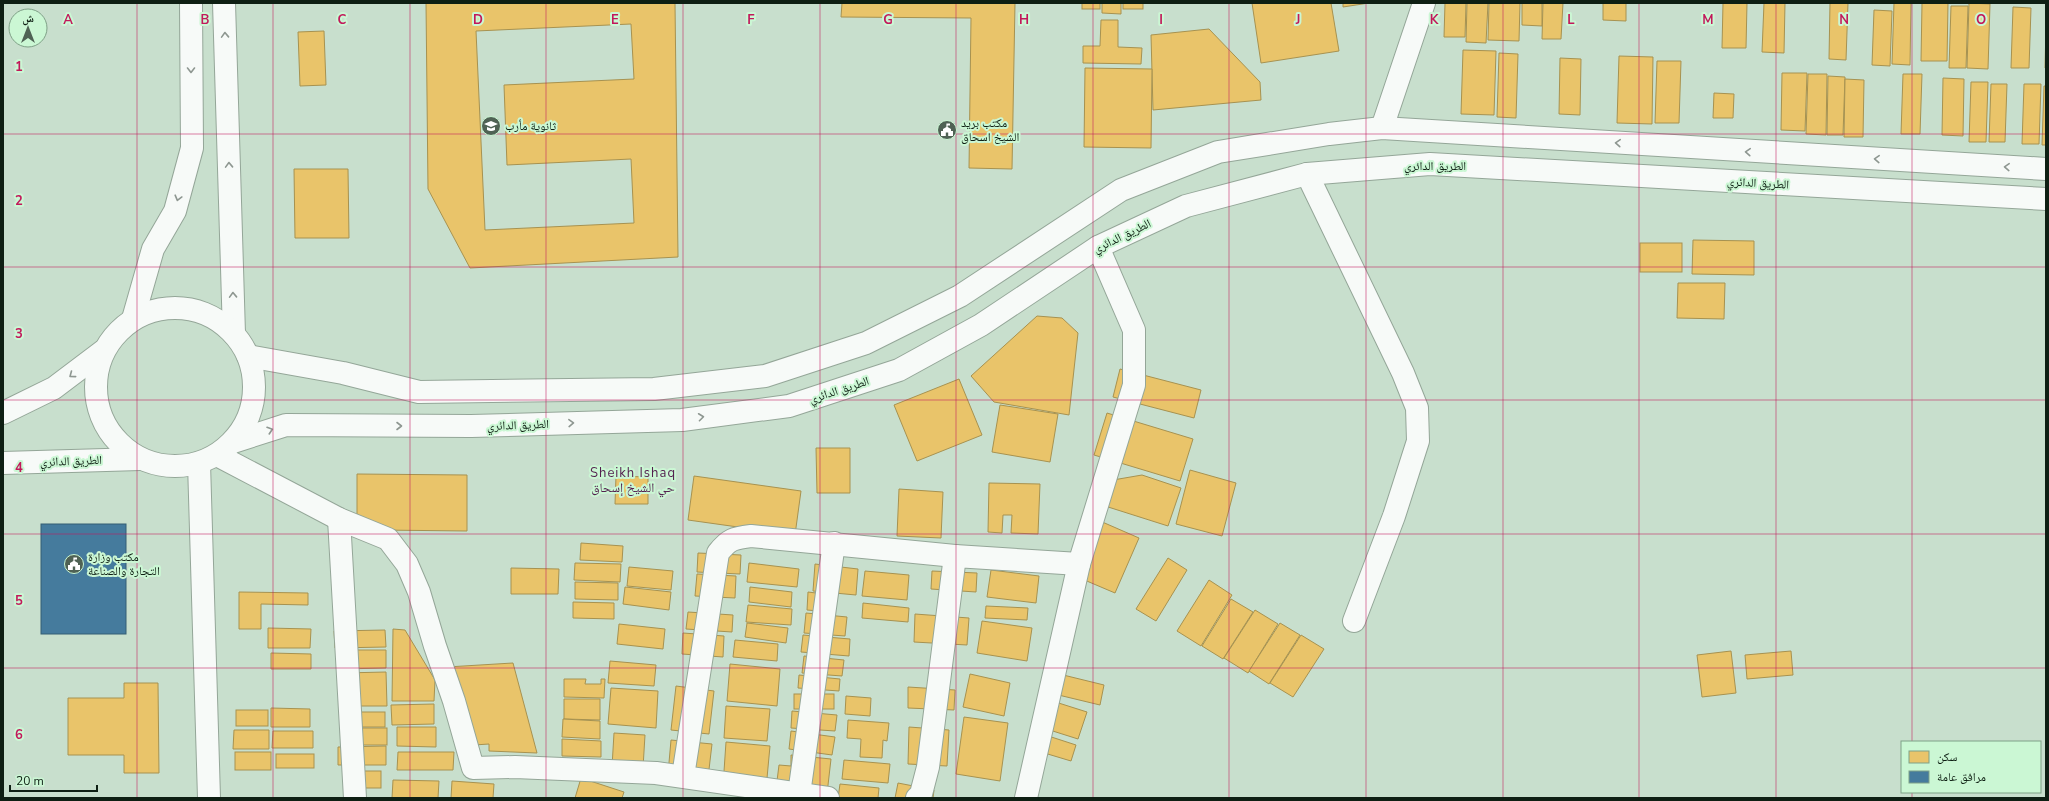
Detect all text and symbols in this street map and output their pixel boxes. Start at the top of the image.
north arrow [8,8,48,48]
text: ش [22,11,34,26]
text: A [63,11,73,29]
text: B [201,11,210,29]
text: C [338,11,347,29]
text: D [473,11,483,29]
text: E [611,11,619,29]
text: F [747,11,755,29]
text: G [883,11,893,29]
text: H [1019,11,1029,29]
text: I [1159,11,1163,29]
text: J [1295,11,1300,29]
text: K [1430,11,1439,29]
text: L [1567,11,1575,29]
text: M [1702,11,1714,29]
text: N [1839,11,1849,29]
text: O [1976,11,1986,29]
one-way arrow [221,32,230,38]
text: 1 [15,58,23,76]
one-way arrow [187,67,195,73]
school or university icon: ثانوية مأرب [480,115,502,137]
place label: مكتب بريد الشيخ اسحاق [961,115,1019,145]
place label: ثانوية مأرب [505,118,557,134]
public building icon: مكتب بريد الشيخ اسحاق [936,119,958,141]
one-way arrow [1615,139,1621,148]
one-way arrow [1744,147,1751,156]
one-way arrow [1874,155,1880,164]
street label: الطريق الدائري [1404,158,1466,176]
one-way arrow [225,162,233,168]
one-way arrow [2004,162,2010,171]
street label: الطريق الدائري [1726,173,1790,195]
text: 2 [15,192,23,210]
one-way arrow [174,194,183,201]
street label: الطريق الدائري [1091,215,1154,259]
one-way arrow [229,292,237,298]
text: 3 [15,325,23,343]
one-way arrow [70,370,77,377]
street label: الطريق الدائري [807,373,872,409]
one-way arrow [698,413,704,422]
street label: الطريق الدائري [487,416,550,436]
one-way arrow [568,419,574,427]
one-way arrow [396,422,402,430]
one-way arrow [266,426,273,435]
street label: الطريق الدائري [40,452,103,472]
text: 4 [15,459,23,477]
district label: Sheikh Ishaq حي الشيخ إسحاق [590,464,676,498]
place label: مكتب وزارة التجارة والصناعة [88,549,160,579]
public building icon: مكتب وزارة التجارة والصناعة [63,553,85,575]
text: 5 [15,592,23,610]
text: 6 [15,726,23,744]
legend [1901,741,2041,793]
text: سكن [1937,749,1958,765]
scale bar [10,767,97,793]
text: مرافق عامة [1937,769,1986,785]
text: 20 m [16,773,44,789]

